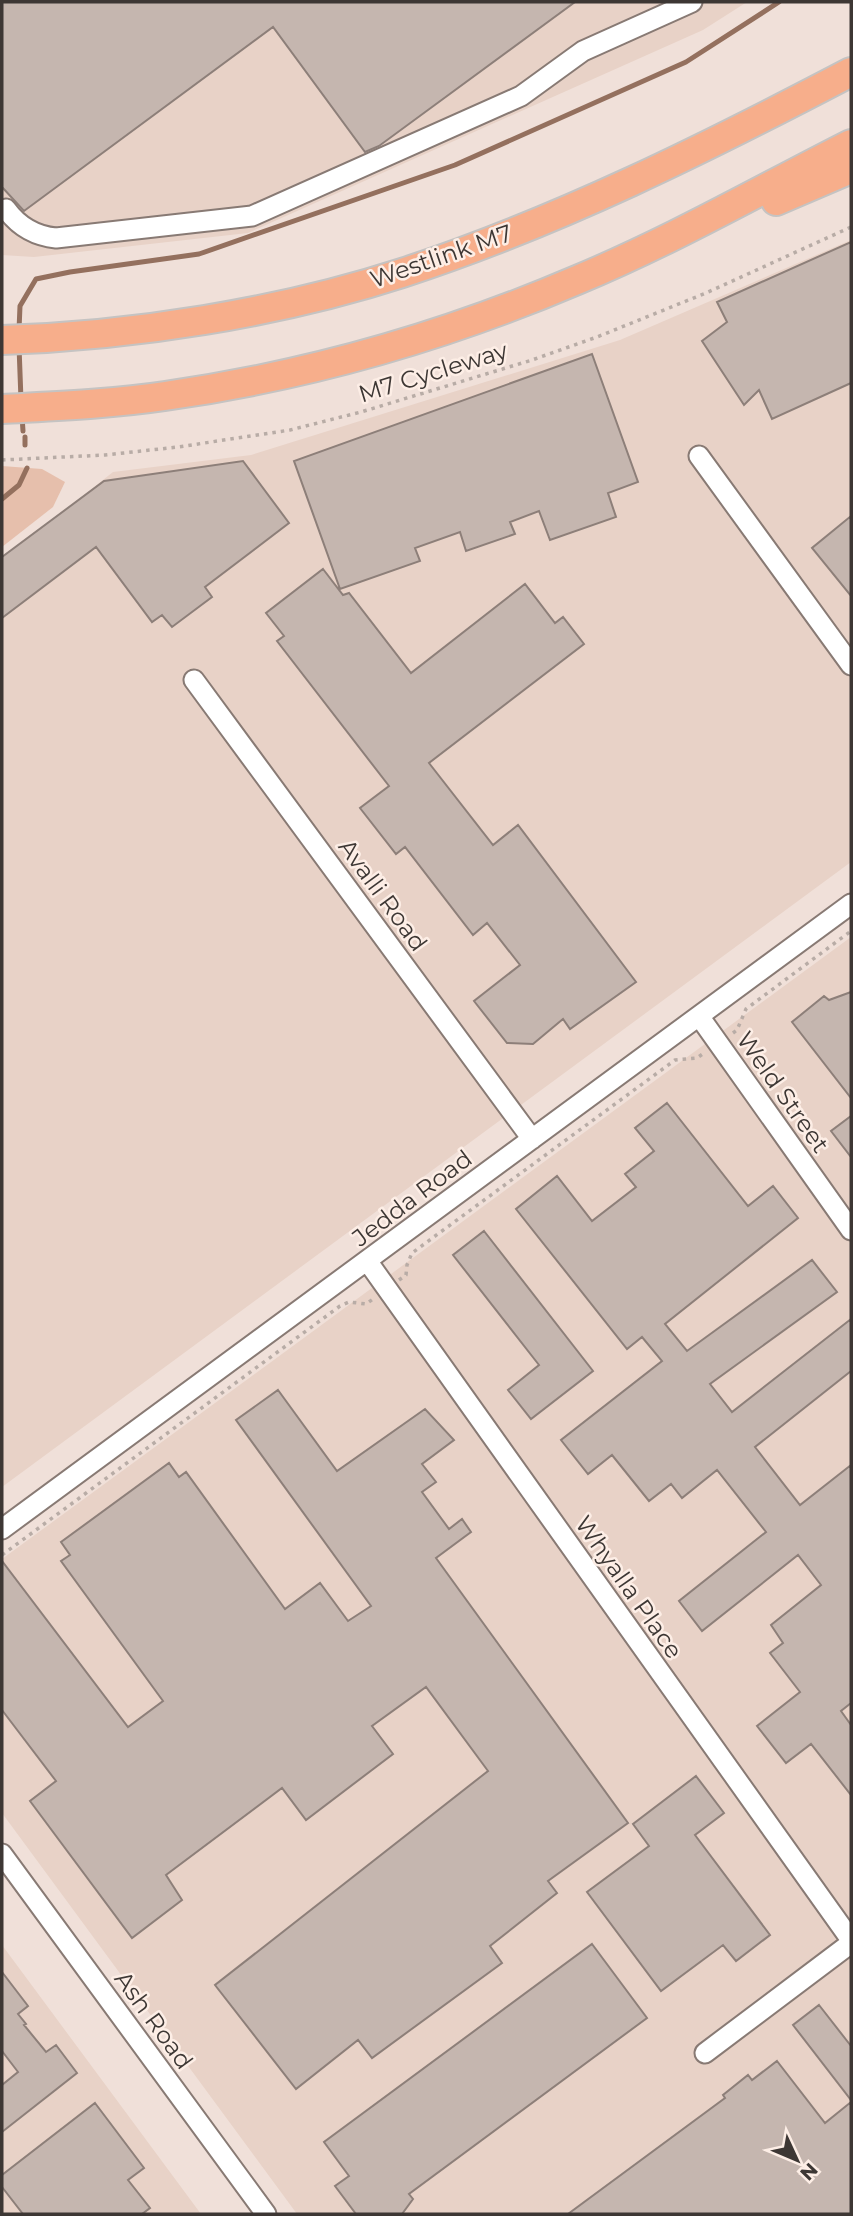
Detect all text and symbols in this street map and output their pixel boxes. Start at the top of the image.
street label: Westlink M7 [366,218,516,294]
street label: M7 Cycleway [355,336,511,408]
street label: Avalli Road [333,833,433,957]
street label: Weld Street [731,1026,836,1158]
street label: Jedda Road [346,1144,478,1253]
street label: Whyalla Place [569,1510,689,1664]
street label: Ash Road [109,1965,199,2075]
north arrow [762,2125,832,2195]
text: N [795,2158,822,2185]

